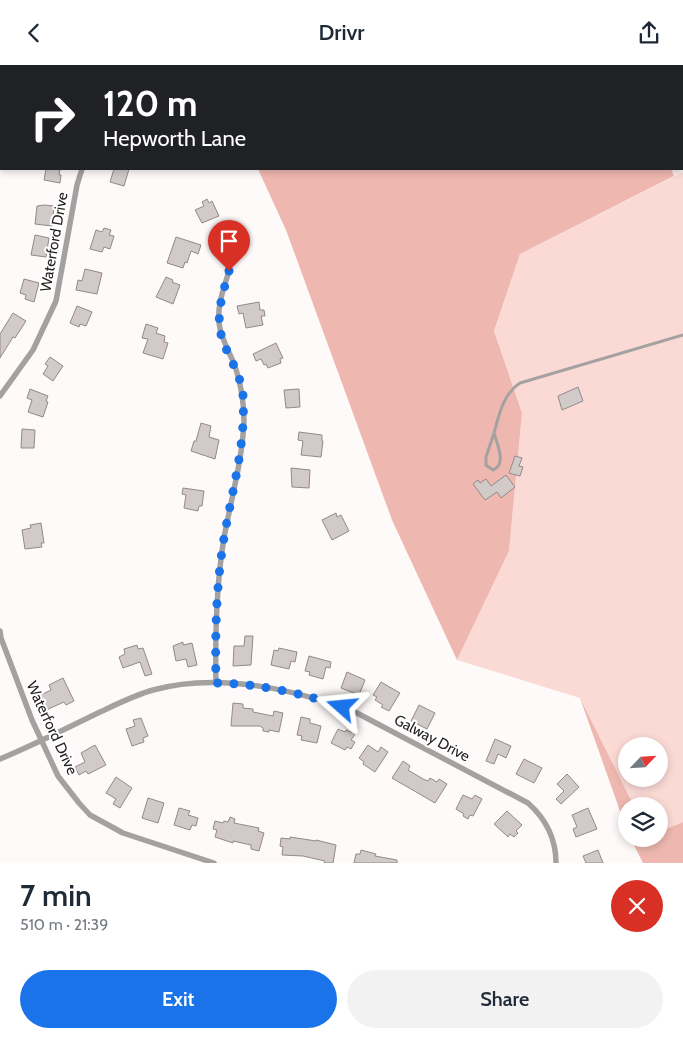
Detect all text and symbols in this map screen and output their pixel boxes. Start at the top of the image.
icon: back [20,19,48,47]
text: Drivr [319,19,364,46]
icon: share [635,19,663,47]
text: 120 m [103,82,197,125]
icon: right [20,85,85,150]
text: Hepworth Lane [103,125,246,152]
street label: Waterford Drive [36,190,72,293]
pin [208,220,250,271]
icon: arrive [215,227,243,255]
street label: Waterford Drive [22,678,82,778]
position arrow [315,680,367,732]
street label: Galway Drive [391,711,473,766]
north arrow [618,737,668,787]
map controls [618,737,668,847]
button: layers [618,797,668,847]
text: 7 min [20,877,92,914]
button: close [611,880,663,932]
text: 510 m · 21:39 [20,915,108,934]
button: Exit [20,970,337,1028]
button: Share [347,970,663,1028]

